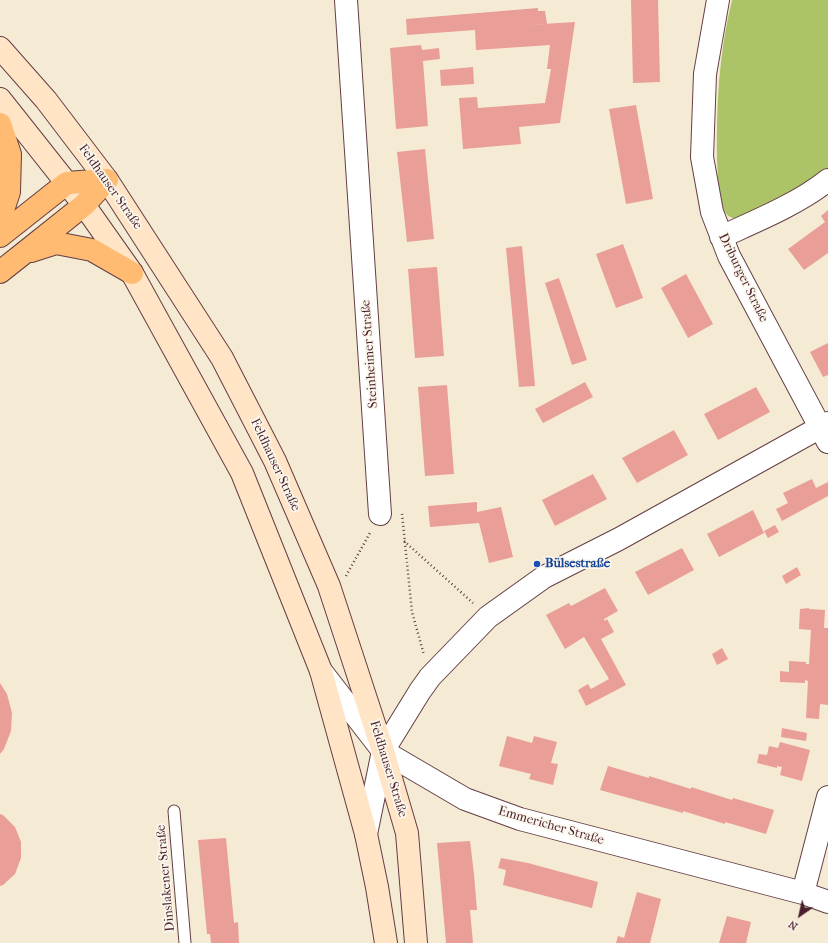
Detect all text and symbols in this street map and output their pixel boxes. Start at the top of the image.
street label: Feldhauser Straße [75,141,145,233]
street label: Driburger Straße [715,231,771,325]
street label: Steinheimer Straße [358,299,382,409]
street label: Feldhauser Straße [247,416,303,514]
place label: Bülsestraße [545,556,610,572]
marker: Bülsestraße [532,559,542,569]
street label: Feldhauser Straße [366,719,410,819]
street label: Emmericher Straße [496,803,606,849]
street label: Dinslakener Straße [154,824,178,932]
north arrow [780,895,820,935]
text: N [786,918,800,933]

